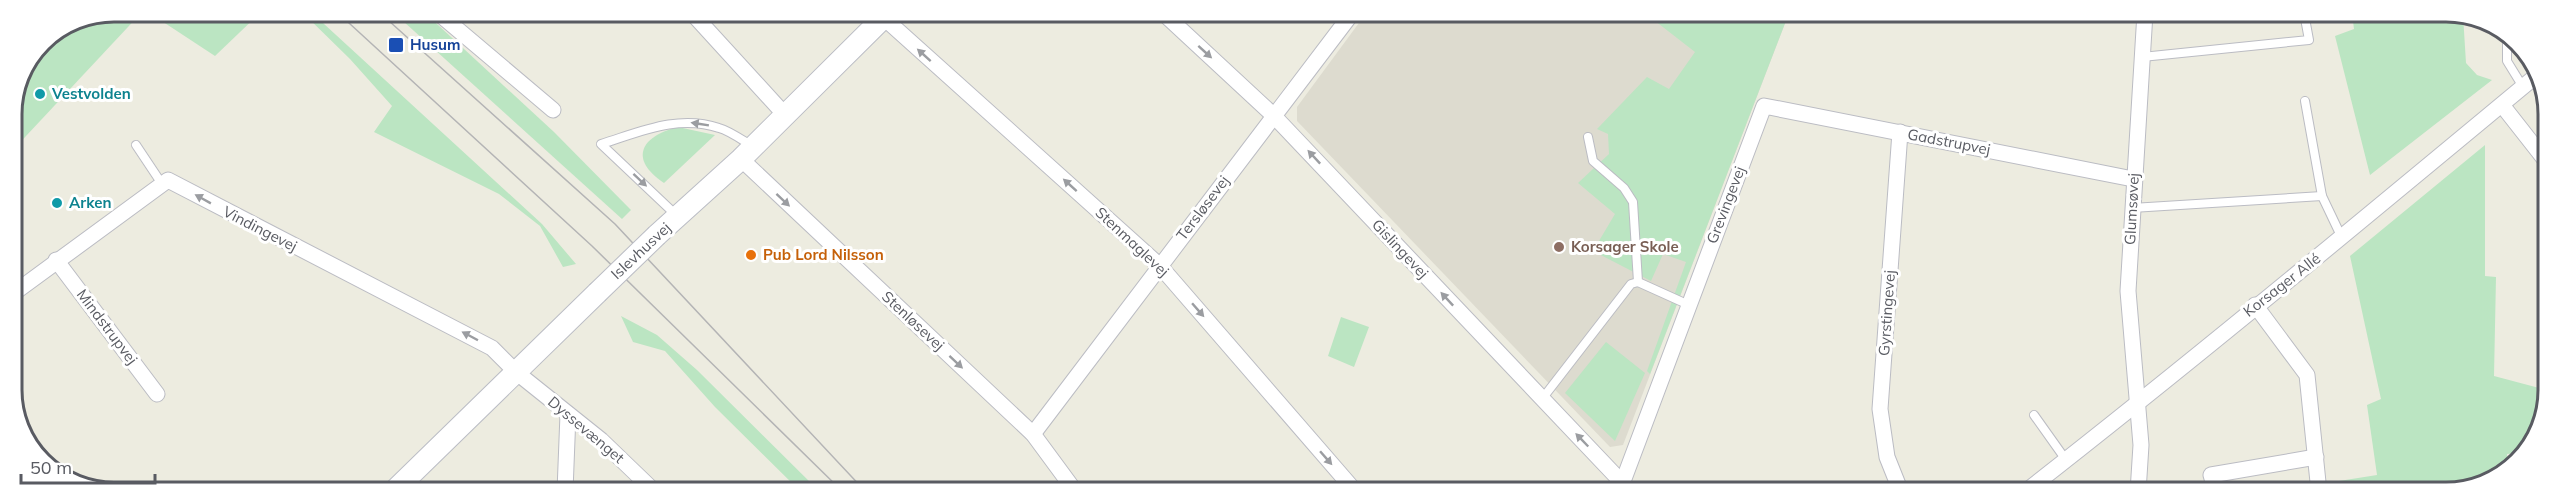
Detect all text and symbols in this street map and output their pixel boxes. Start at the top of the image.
place label: Husum [410,35,461,54]
marker: Husum [387,36,405,54]
one-way arrow [1197,45,1212,58]
one-way arrow [917,48,932,62]
place label: Vestvolden [51,84,131,103]
marker: Vestvolden [33,87,47,101]
one-way arrow [690,119,709,128]
street label: Gadstrupvej [1906,124,1992,159]
one-way arrow [1307,151,1321,165]
street label: Grevingevej [1702,163,1749,246]
street label: Tersløsevej [1172,172,1233,244]
one-way arrow [633,173,648,187]
street label: Glumsøvej [2120,173,2143,245]
one-way arrow [1062,178,1077,192]
place label: Arken [69,193,112,212]
one-way arrow [775,193,790,207]
one-way arrow [195,194,211,205]
marker: Arken [50,196,64,210]
street label: Vindingevej [220,202,301,255]
street label: Stenmaglevej [1092,203,1173,281]
street label: Gislingevej [1368,215,1433,282]
street label: Islevhusvej [607,218,675,283]
place label: Korsager Skole [1571,237,1679,256]
marker: Korsager Skole [1552,240,1566,254]
place label: Pub Lord Nilsson [763,245,884,264]
marker: Pub Lord Nilsson [744,248,758,262]
street label: Korsager Allé [2239,249,2324,321]
street label: Gyrstingevej [1874,269,1899,357]
street label: Mindstrupvej [73,285,142,368]
street label: Stenløsevej [878,287,949,354]
one-way arrow [1441,292,1455,306]
one-way arrow [1191,302,1204,317]
one-way arrow [461,331,478,341]
one-way arrow [949,354,963,368]
street label: Dyssevænget [544,392,629,467]
one-way arrow [1575,433,1589,448]
scale bar [21,447,154,485]
one-way arrow [1319,450,1332,465]
text: 50 m [30,456,72,479]

